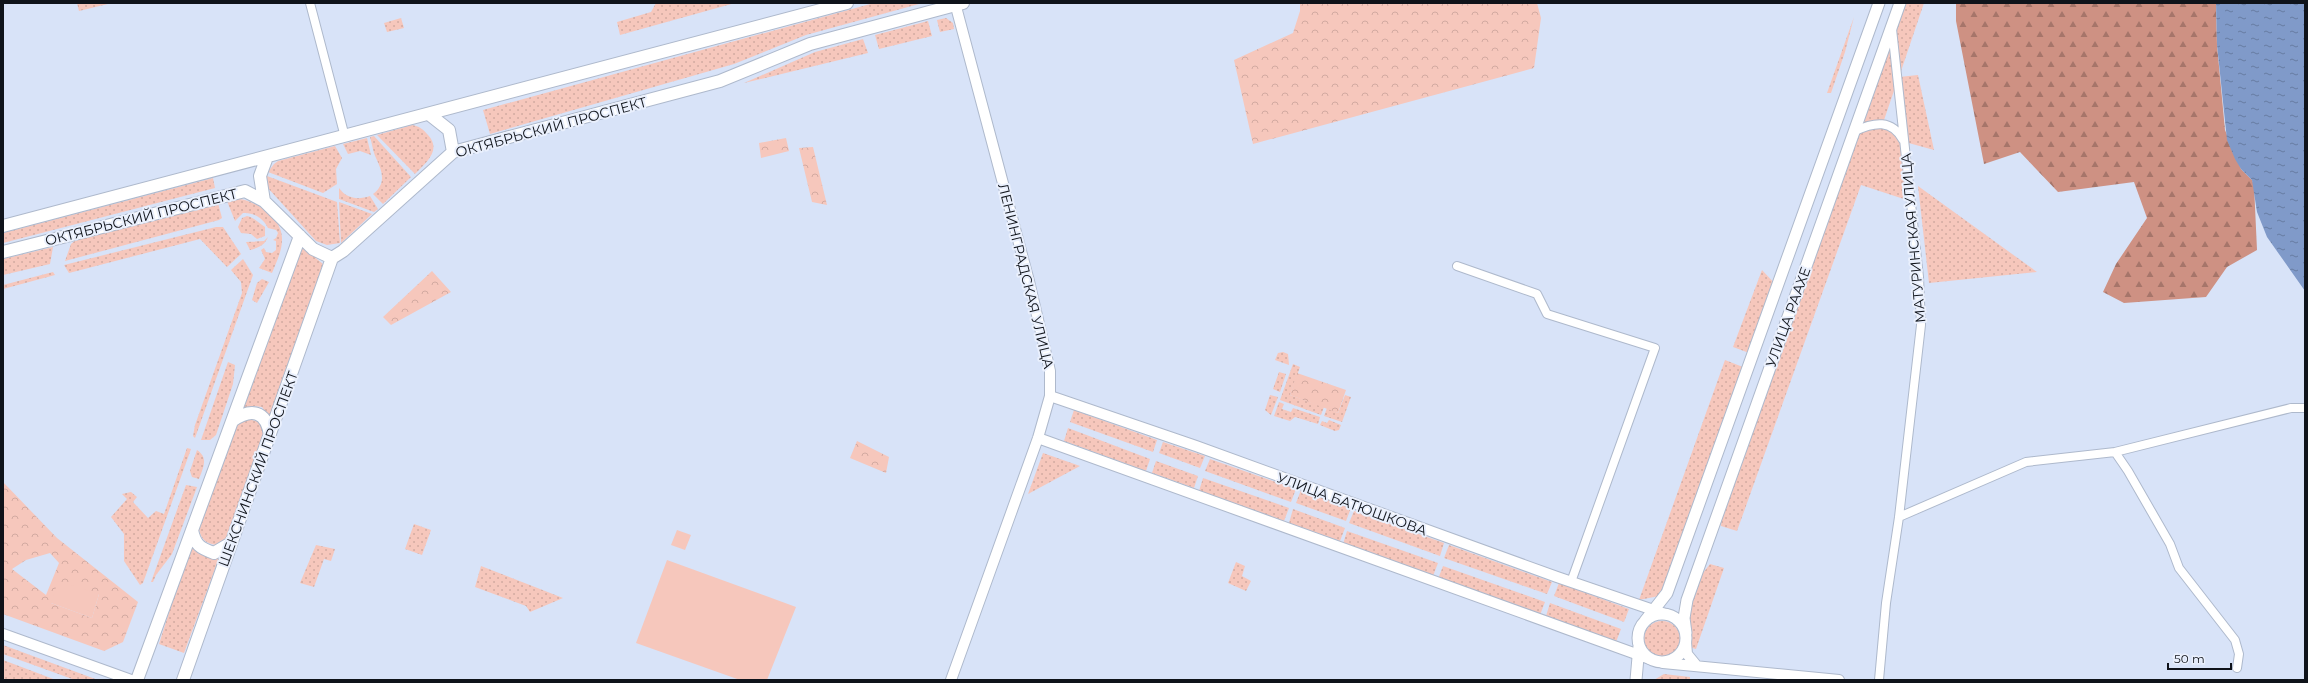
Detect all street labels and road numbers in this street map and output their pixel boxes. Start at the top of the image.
street label: ОКТЯБРЬСКИЙ ПРОСПЕКТ [453,93,649,161]
street label: МАТУРИНСКАЯ УЛИЦА [1897,152,1929,324]
street label: ЛЕНИНГРАДСКАЯ УЛИЦА [994,181,1058,371]
street label: ОКТЯБРЬСКИЙ ПРОСПЕКТ [43,184,240,250]
street label: УЛИЦА РААХЕ [1762,264,1814,370]
street label: ШЕКСНИНСКИЙ ПРОСПЕКТ [214,368,302,569]
street label: УЛИЦА БАТЮШКОВА [1274,468,1430,540]

